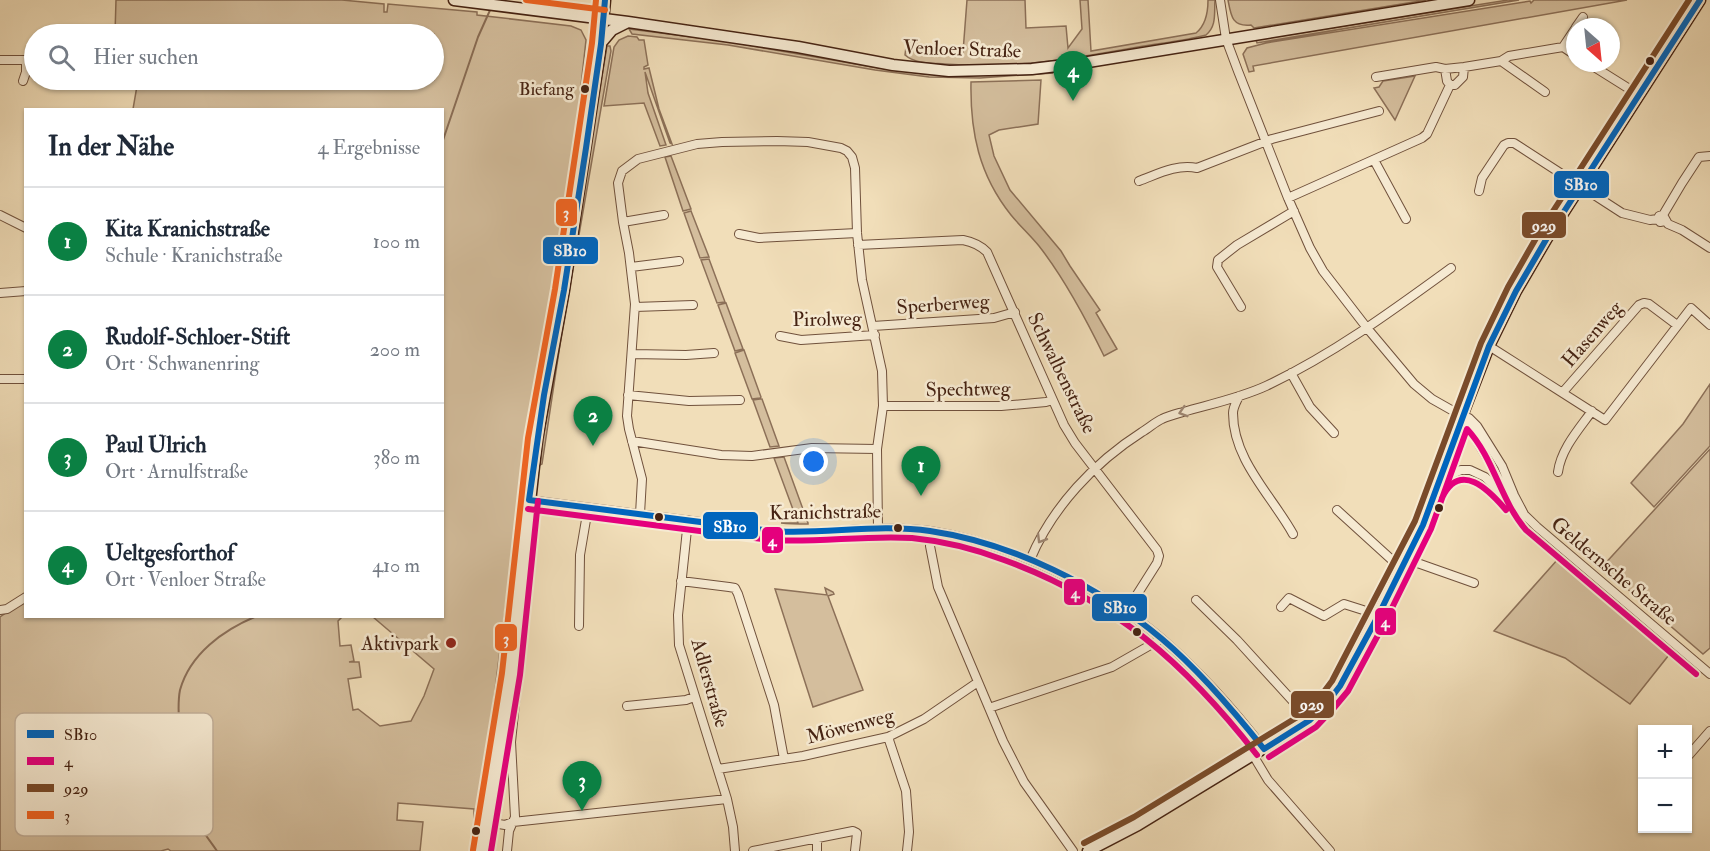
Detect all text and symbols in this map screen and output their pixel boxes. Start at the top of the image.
north arrow [1566,18,1620,72]
search box [24,24,444,90]
street label: Venloer Straße [902,34,1022,64]
icon: search [45,41,78,74]
text: Hier suchen [93,43,199,71]
pin: 4 [1054,51,1092,101]
unlabelled marker [1644,55,1656,67]
place label: Biefang [519,78,575,101]
marker: Biefang [579,83,591,95]
text: In der Nähe [48,131,174,163]
text: 4 Ergebnisse [318,135,420,160]
line badge: SB10 [1553,170,1610,199]
text: SB10 [1564,175,1598,195]
line badge: 3 [555,198,578,227]
text: 3 [563,203,569,223]
line badge: 929 [1521,211,1567,239]
text: Kita Kranichstraße [105,215,270,243]
text: 929 [1530,216,1556,236]
text: 1 [64,229,71,254]
text: 100 m [373,229,420,254]
line badge: SB10 [542,236,599,265]
text: SB10 [553,241,587,261]
text: Schule · Kranichstraße [105,243,283,268]
street label: Sperberweg [896,288,992,321]
street label: Hasenweg [1556,295,1629,373]
street label: Pirolweg [792,306,863,332]
street label: Schwalbenstraße [1022,308,1102,438]
text: Rudolf-Schloer-Stift [105,323,290,351]
text: 2 [62,337,73,362]
text: 200 m [370,337,420,362]
text: Ort · Schwanenring [105,351,259,376]
street label: Spechtweg [925,376,1012,403]
pin: 2 [574,396,612,446]
one-way arrow [1178,405,1189,417]
text: Paul Ulrich [105,431,206,459]
text: 3 [64,445,71,470]
text: 380 m [373,445,420,470]
pin: 1 [902,446,940,496]
your location [799,447,828,476]
text: Ort · Arnulfstraße [105,459,248,484]
street label: Kranichstraße [769,499,881,525]
unlabelled marker [1433,502,1445,514]
unlabelled marker [653,511,665,523]
line badge: SB10 [702,511,759,540]
street label: Geldernsche Straße [1546,511,1682,631]
text: SB10 [713,517,747,537]
unlabelled marker [892,522,904,534]
line badge: 4 [761,526,784,554]
text: 4 [767,531,778,551]
one-way arrow [1036,533,1048,543]
text: Ueltgesforthof [105,539,234,567]
text: 4 [62,553,73,578]
text: 410 m [372,553,420,578]
text: Ort · Venloer Straße [105,567,266,592]
line badge: 4 [1063,578,1086,606]
text: 4 [1070,583,1081,603]
line badge: SB10 [1091,593,1148,622]
text: SB10 [1103,598,1137,618]
line badge: 4 [1374,607,1397,636]
text: 4 [1380,612,1391,632]
line badge: 3 [494,623,518,652]
unlabelled marker [1131,626,1143,638]
text: 3 [503,629,509,649]
place label: Aktivpark [360,631,439,657]
street label: Adlerstraße [685,635,735,730]
marker: Aktivpark [444,636,458,650]
line badge: 929 [1290,690,1335,719]
text: 929 [1298,695,1324,715]
street label: Möwenweg [804,702,898,750]
legend [15,713,213,836]
text: SB10 [64,725,97,745]
map controls [1638,725,1692,833]
button: + [1638,725,1692,779]
text: 4 [64,752,74,772]
pin: 3 [562,762,602,811]
text: 929 [63,779,89,799]
button: − [1638,779,1692,833]
text: 3 [64,806,70,826]
unlabelled marker [470,825,482,837]

